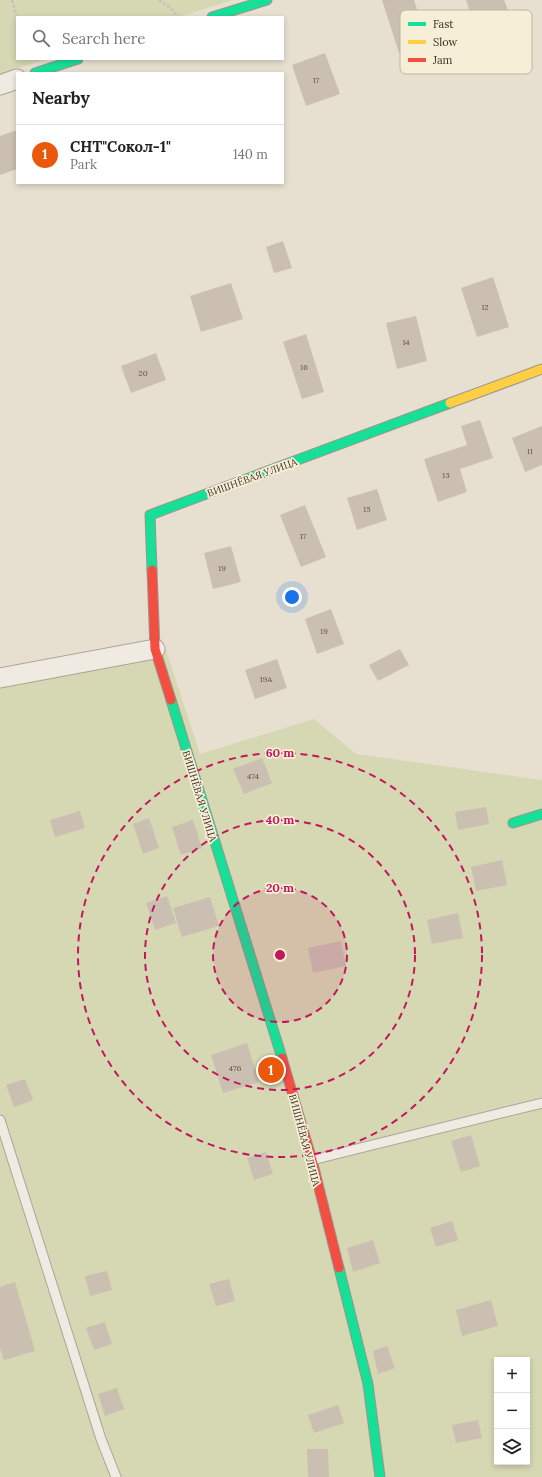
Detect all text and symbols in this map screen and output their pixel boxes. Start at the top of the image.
legend [400,10,532,74]
search box [16,16,284,60]
text: Fast [433,17,454,31]
icon: search [30,27,52,49]
text: Search here [62,29,145,48]
text: Slow [433,35,458,49]
text: Jam [432,53,453,67]
house number: 17 [313,75,320,85]
text: Nearby [32,87,90,109]
text: СНТ"Сокол-1" [70,137,171,156]
text: 1 [42,146,48,163]
text: 140 m [233,146,268,163]
text: Park [70,156,97,173]
house number: 12 [481,302,489,312]
house number: 14 [402,337,410,347]
house number: 16 [300,362,308,372]
house number: 20 [138,368,148,378]
house number: 11 [527,446,533,456]
street label: ВИШНЁВАЯ УЛИЦА [205,455,300,500]
house number: 13 [442,470,450,480]
house number: 15 [363,504,371,514]
house number: 17 [300,531,307,541]
house number: 19 [218,563,226,573]
your location [282,587,302,607]
house number: 19 [320,626,328,636]
house number: 19А [260,674,273,684]
text: 60 m [266,745,294,760]
street label: ВИШНЁВАЯ УЛИЦА [179,749,220,844]
house number: 474 [247,771,260,781]
text: 40 m [266,812,294,827]
text: 20 m [266,880,294,895]
centre of rings [273,948,287,962]
pin: 1 [258,1055,284,1085]
house number: 476 [229,1063,242,1073]
street label: ВИШНЁВАЯ УЛИЦА [286,1093,323,1188]
map controls [494,1357,530,1465]
button: + [494,1357,530,1393]
button: − [494,1393,530,1429]
button: layers [494,1429,530,1465]

